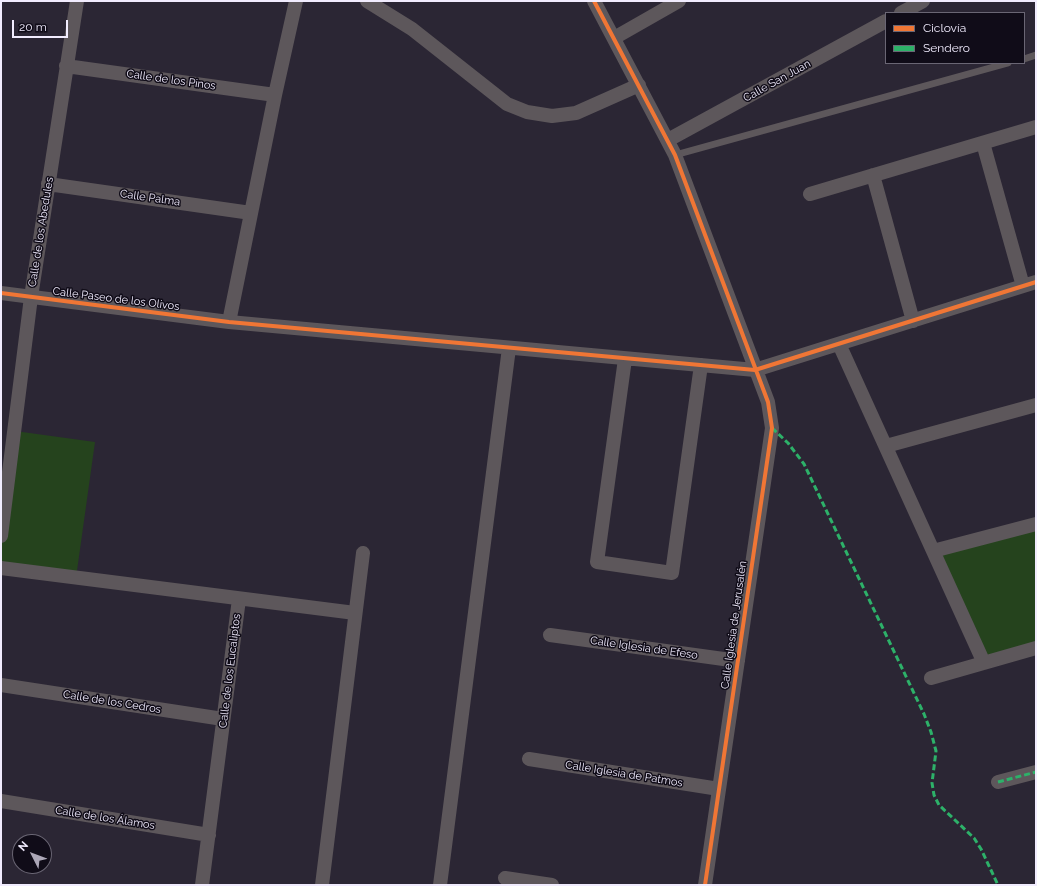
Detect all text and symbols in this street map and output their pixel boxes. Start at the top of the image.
scale bar [14,12,70,38]
legend [885,12,1025,64]
text: 20 m [19,20,47,34]
text: Ciclovía [923,21,966,35]
text: Sendero [923,41,970,55]
street label: Calle San Juan [741,57,813,105]
street label: Calle de los Pinos [125,67,217,93]
street label: Calle de los Abedules [26,176,56,288]
street label: Calle Palma [119,187,181,209]
street label: Calle Paseo de los Olivos [52,285,180,313]
street label: Calle Iglesia de Jerusalén [718,560,750,690]
street label: Calle de los Eucaliptos [216,613,244,729]
street label: Calle Iglesia de Efeso [589,634,699,662]
street label: Calle de los Cedros [62,688,162,716]
street label: Calle Iglesia de Patmos [564,758,684,790]
street label: Calle de los Álamos [54,804,156,832]
north arrow [12,834,52,874]
text: N [16,839,31,854]

